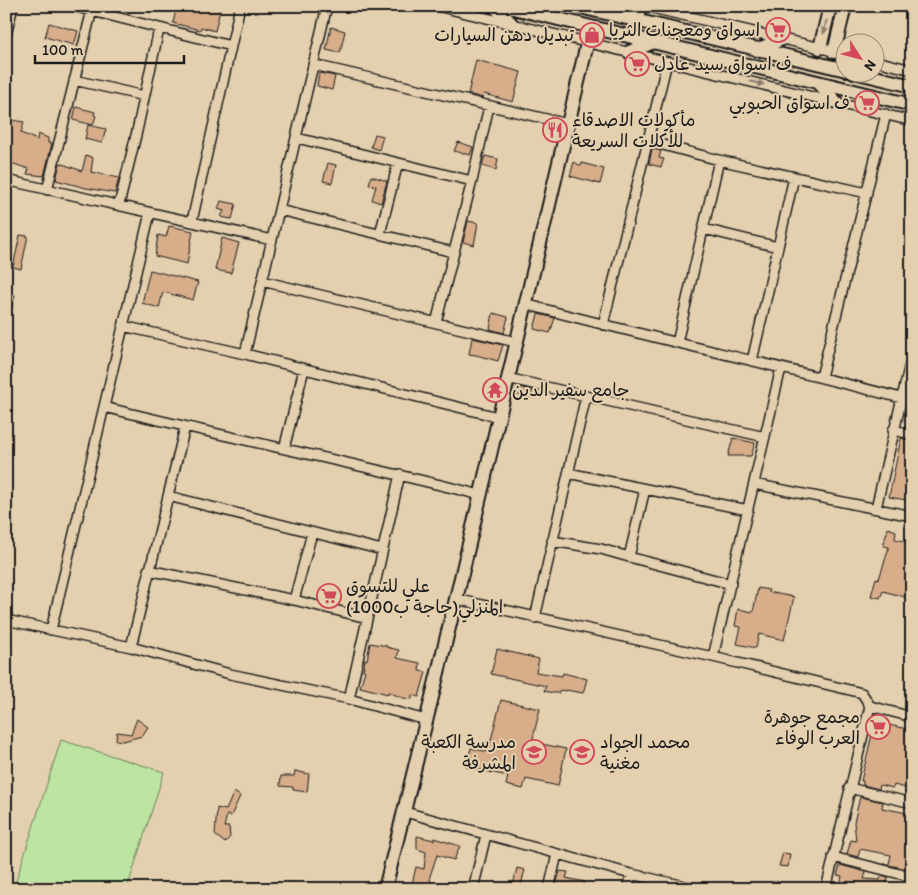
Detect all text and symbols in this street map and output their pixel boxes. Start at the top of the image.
supermarket icon: اسواق ومعجنات الثريا [765,17,791,43]
place label: اسواق ومعجنات الثريا [609,19,760,41]
one-way arrow [821,20,829,35]
shop icon: تبديل دهن السيارات [579,22,605,48]
place label: تبديل دهن السيارات [434,24,575,46]
scale bar [35,32,184,64]
north arrow [836,32,886,82]
text: 100 m [42,41,84,59]
supermarket icon: ف اسواق سيد عادل [624,51,650,77]
place label: ف اسواق سيد عادل [654,53,792,75]
text: N [860,57,880,74]
one-way arrow [749,79,764,87]
supermarket icon: ف اسواق الحبوبي [854,90,880,116]
place label: ف اسواق الحبوبي [729,92,850,119]
place label: مأكولات الاصدقاء للأكلات السريعة [572,109,696,152]
restaurant icon: مأكولات الاصدقاء للأكلات السريعة [542,117,568,143]
temple icon: جامع سفير الدين [482,377,508,403]
place label: جامع سفير الدين [512,379,630,403]
place label: علي للتسوق المنزلي(حاجة ب1000) [346,575,503,623]
supermarket icon: علي للتسوق المنزلي(حاجة ب1000) [316,583,342,609]
place label: مجمع جوهرة العرب الوفاء [764,706,860,750]
supermarket icon: مجمع جوهرة العرب الوفاء [865,714,891,740]
place label: مدرسة الكعبة المشرفة [421,731,516,774]
place label: محمد الجواد مغنية [600,731,690,774]
school or university icon: مدرسة الكعبة المشرفة [521,739,547,765]
school or university icon: محمد الجواد مغنية [569,739,595,765]

